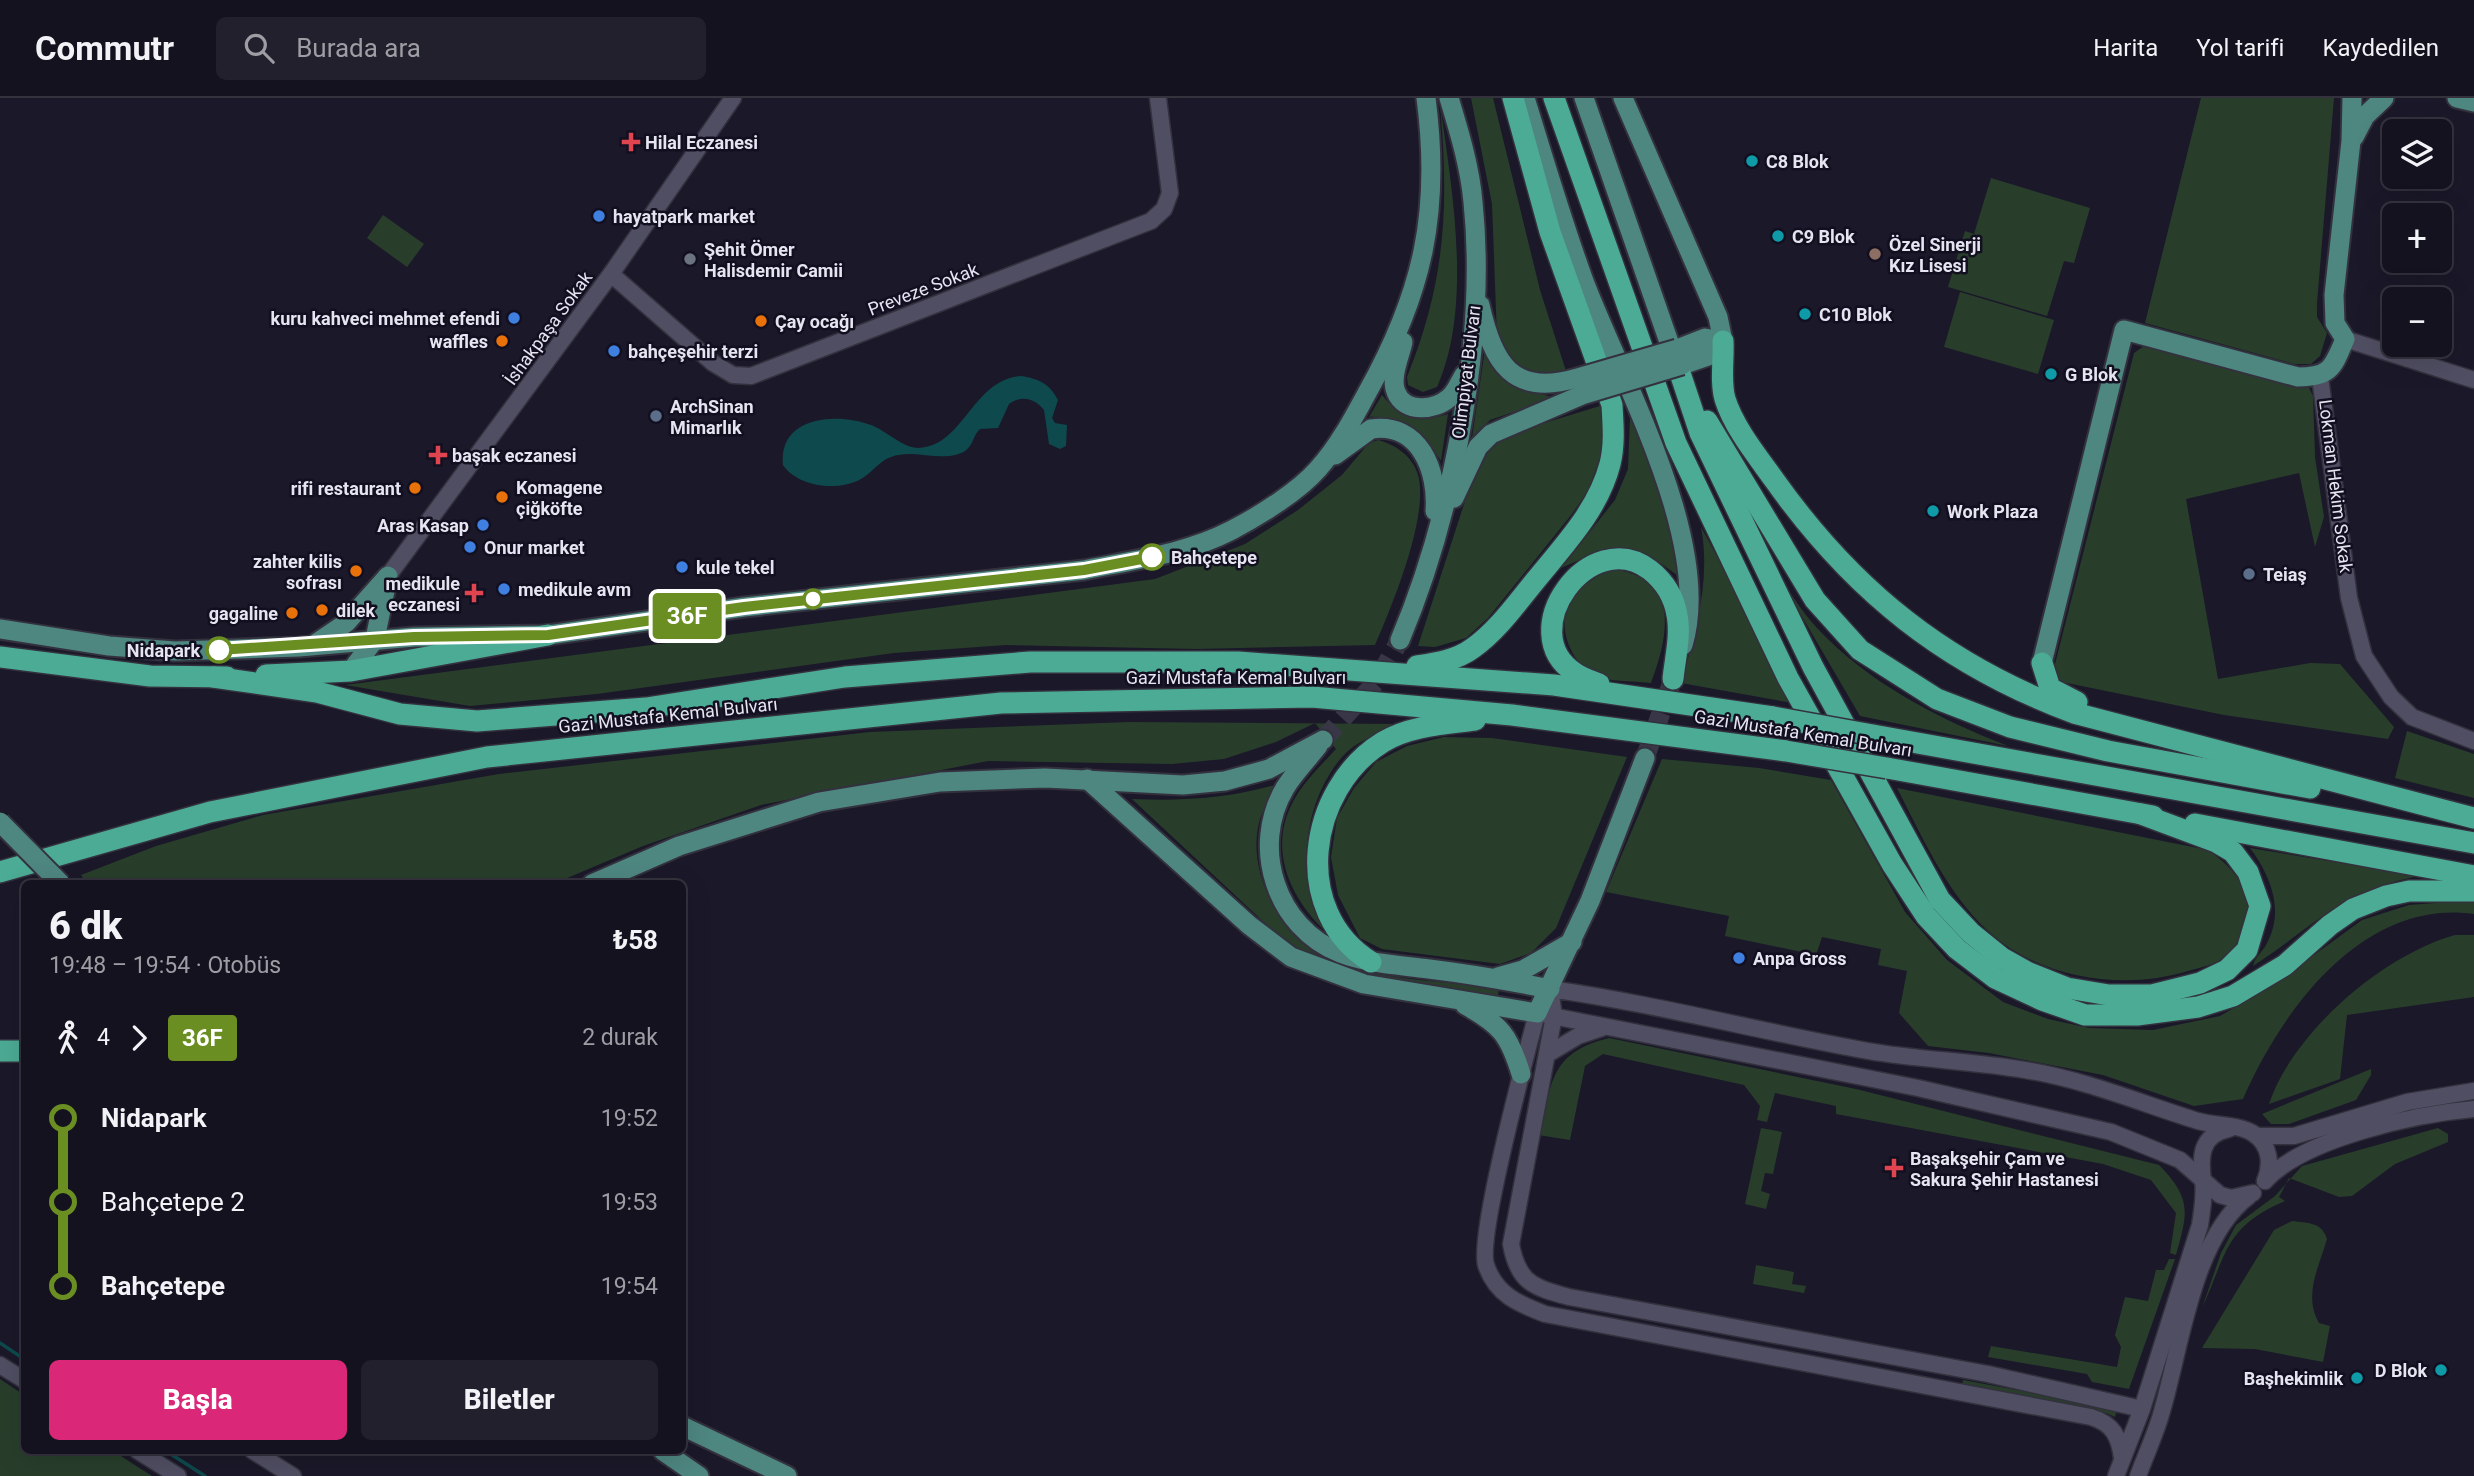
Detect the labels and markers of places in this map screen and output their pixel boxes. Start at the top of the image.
place label: Hilal Eczanesi [645,132,758,153]
marker: Hilal Eczanesi [623,134,639,150]
place label: C8 Blok [1766,151,1829,172]
marker: C8 Blok [1744,153,1760,169]
place label: hayatpark market [613,206,755,227]
marker: hayatpark market [591,208,607,224]
place label: C9 Blok [1792,226,1855,247]
marker: C9 Blok [1770,228,1786,244]
place label: Özel Sinerji Kız Lisesi [1889,234,1981,276]
place label: Şehit Ömer Halisdemir Camii [704,239,843,281]
marker: Özel Sinerji Kız Lisesi [1867,246,1883,262]
marker: Şehit Ömer Halisdemir Camii [682,251,698,267]
place label: C10 Blok [1819,304,1892,325]
marker: C10 Blok [1797,306,1813,322]
place label: kuru kahveci mehmet efendi [271,308,500,329]
marker: kuru kahveci mehmet efendi [506,310,522,326]
place label: Çay ocağı [775,311,854,332]
marker: Çay ocağı [753,313,769,329]
place label: waffles [429,331,488,352]
marker: waffles [494,333,510,349]
place label: bahçeşehir terzi [628,341,758,362]
marker: bahçeşehir terzi [606,343,622,359]
place label: G Blok [2065,364,2118,385]
marker: G Blok [2043,366,2059,382]
place label: ArchSinan Mimarlık [670,396,754,438]
marker: ArchSinan Mimarlık [648,408,664,424]
place label: başak eczanesi [452,445,576,466]
marker: başak eczanesi [430,447,446,463]
place label: Komagene çiğköfte [516,477,603,519]
place label: rifi restaurant [291,478,401,499]
marker: rifi restaurant [407,480,423,496]
marker: Komagene çiğköfte [494,489,510,505]
place label: Work Plaza [1947,501,2038,522]
marker: Work Plaza [1925,503,1941,519]
place label: Aras Kasap [377,515,469,536]
marker: Aras Kasap [475,517,491,533]
place label: Onur market [484,537,585,558]
marker: Onur market [462,539,478,555]
marker: Bahçetepe [1139,544,1165,570]
place label: Bahçetepe [1171,547,1257,568]
place label: zahter kilis sofrası [253,551,342,593]
place label: kule tekel [696,557,774,578]
marker: kule tekel [674,559,690,575]
marker: zahter kilis sofrası [348,563,364,579]
place label: Teiaş [2263,564,2307,585]
marker: Teiaş [2241,566,2257,582]
place label: medikule eczanesi [386,573,460,615]
place label: medikule avm [518,579,631,600]
marker: medikule avm [496,581,512,597]
marker: medikule eczanesi [466,585,482,601]
unlabelled marker [803,589,823,609]
place label: dilek [336,600,375,621]
marker: dilek [314,602,330,618]
place label: gagaline [209,603,278,624]
marker: gagaline [284,605,300,621]
marker: Nidapark [206,637,232,663]
place label: Nidapark [127,640,200,661]
place label: Anpa Gross [1753,948,1846,969]
marker: Anpa Gross [1731,950,1747,966]
place label: Başakşehir Çam ve Sakura Şehir Hastanesi [1910,1148,2099,1190]
marker: Başakşehir Çam ve Sakura Şehir Hastanesi [1884,1158,1904,1178]
place label: D Blok [2375,1360,2427,1381]
marker: D Blok [2433,1362,2449,1378]
place label: Başhekimlik [2244,1368,2343,1389]
marker: Başhekimlik [2349,1370,2365,1386]

